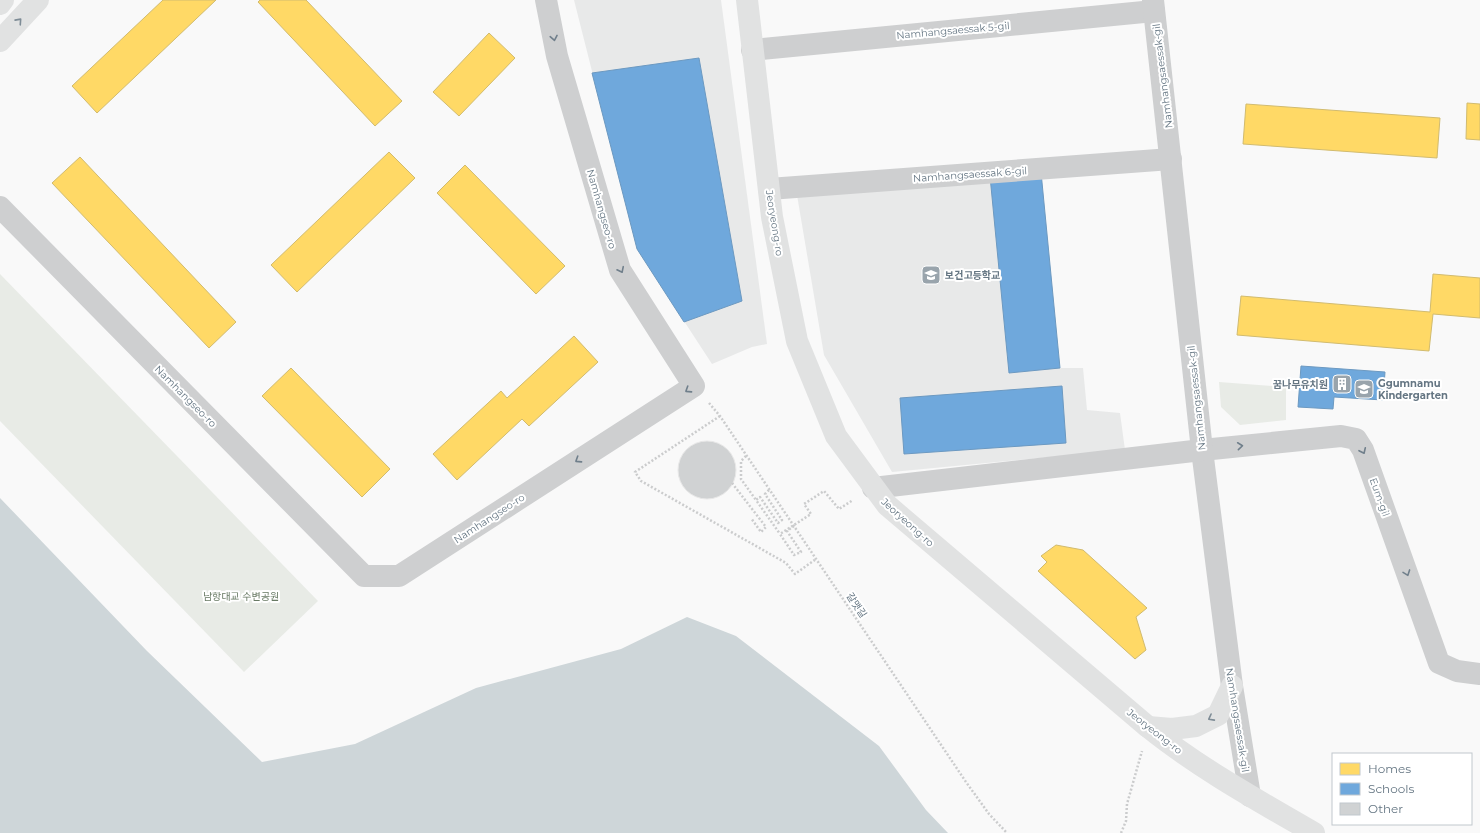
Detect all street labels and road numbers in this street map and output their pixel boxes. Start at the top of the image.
street label: Namhangsaessak 5-gil [896,19,1010,42]
street label: Namhangsaessak-gil [1150,23,1175,129]
street label: Namhangsaessak 6-gil [913,164,1027,185]
street label: Namhangseo-ro [584,168,619,250]
street label: Jeoryeong-ro [763,188,786,257]
street label: Namhangsaessak-gil [1185,345,1208,451]
street label: Namhangseo-ro [152,363,219,430]
street label: Eum-gil [1367,476,1392,518]
street label: Namhangseo-ro [451,491,527,546]
street label: Jeoryeong-ro [878,495,937,549]
street label: 갈맷길 [843,590,870,620]
street label: Namhangsaessak-gil [1223,667,1252,773]
street label: Jeoryeong-ro [1124,705,1185,757]

